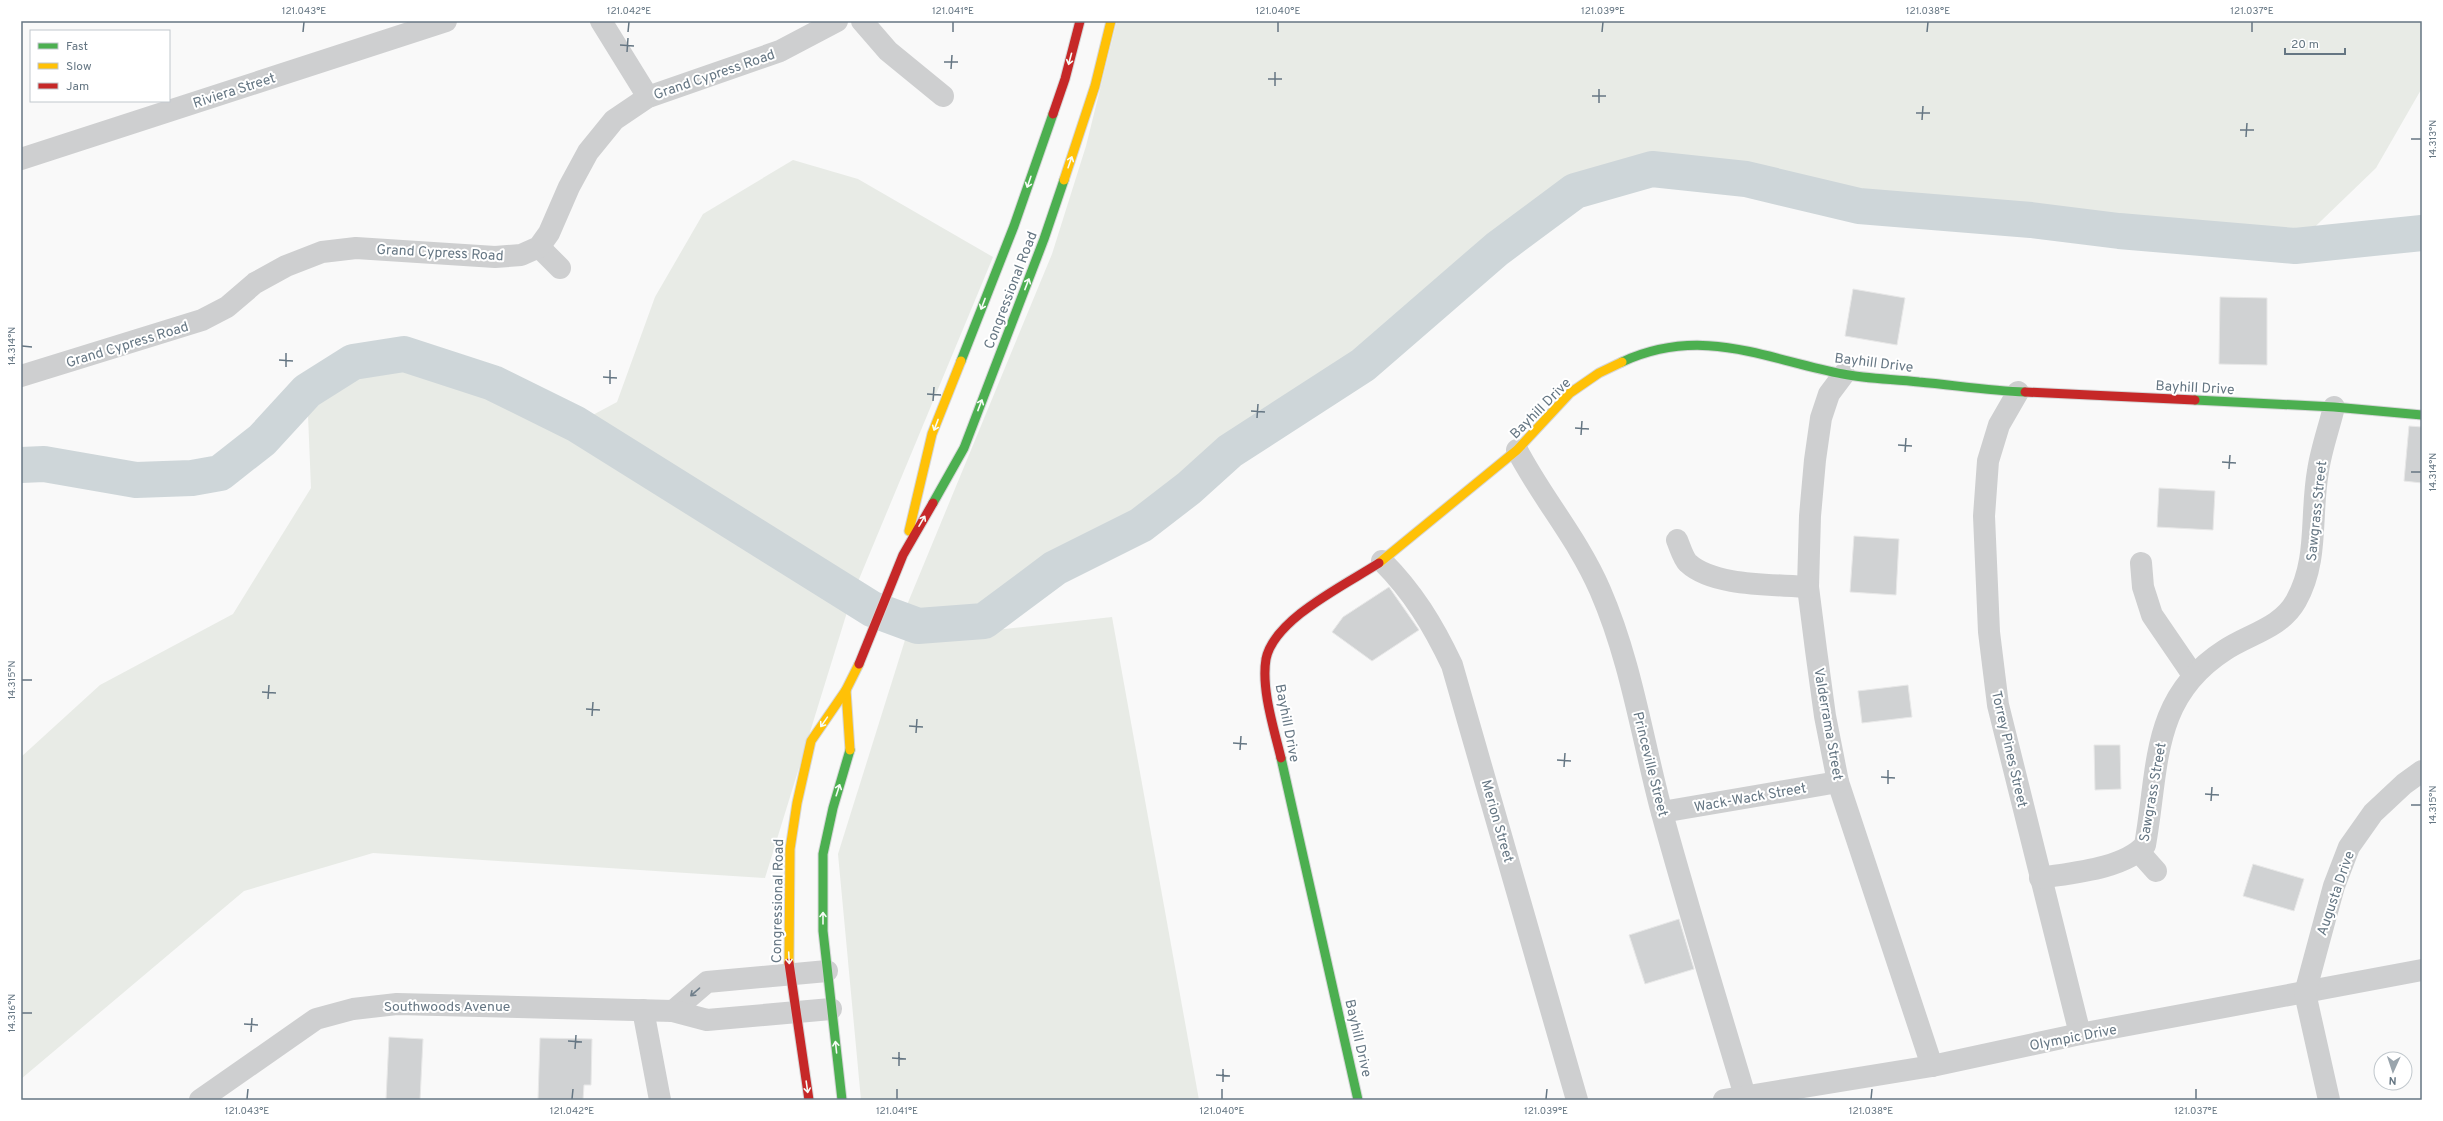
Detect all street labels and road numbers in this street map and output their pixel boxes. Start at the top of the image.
street label: Grand Cypress Road [652,47,777,104]
street label: Riviera Street [191,70,278,113]
street label: Congressional Road [981,229,1042,352]
street label: Grand Cypress Road [376,242,504,265]
street label: Grand Cypress Road [64,319,191,372]
street label: Bayhill Drive [1833,350,1914,377]
street label: Bayhill Drive [1507,375,1575,443]
street label: Bayhill Drive [2155,378,2235,399]
street label: Sawgrass Street [2304,460,2331,562]
street label: Valderrama Street [1809,667,1846,782]
street label: Bayhill Drive [1271,683,1302,764]
street label: Torrey Pines Street [1987,689,2030,809]
street label: Princeville Street [1628,710,1671,819]
street label: Sawgrass Street [2136,741,2171,843]
street label: Merion Street [1477,778,1516,865]
street label: Wack-Wack Street [1693,780,1808,817]
street label: Congressional Road [769,839,788,963]
street label: Augusta Drive [2314,849,2359,938]
street label: Bayhill Drive [1340,998,1375,1079]
street label: Southwoods Avenue [384,999,510,1016]
street label: Olympic Drive [2028,1022,2118,1055]

